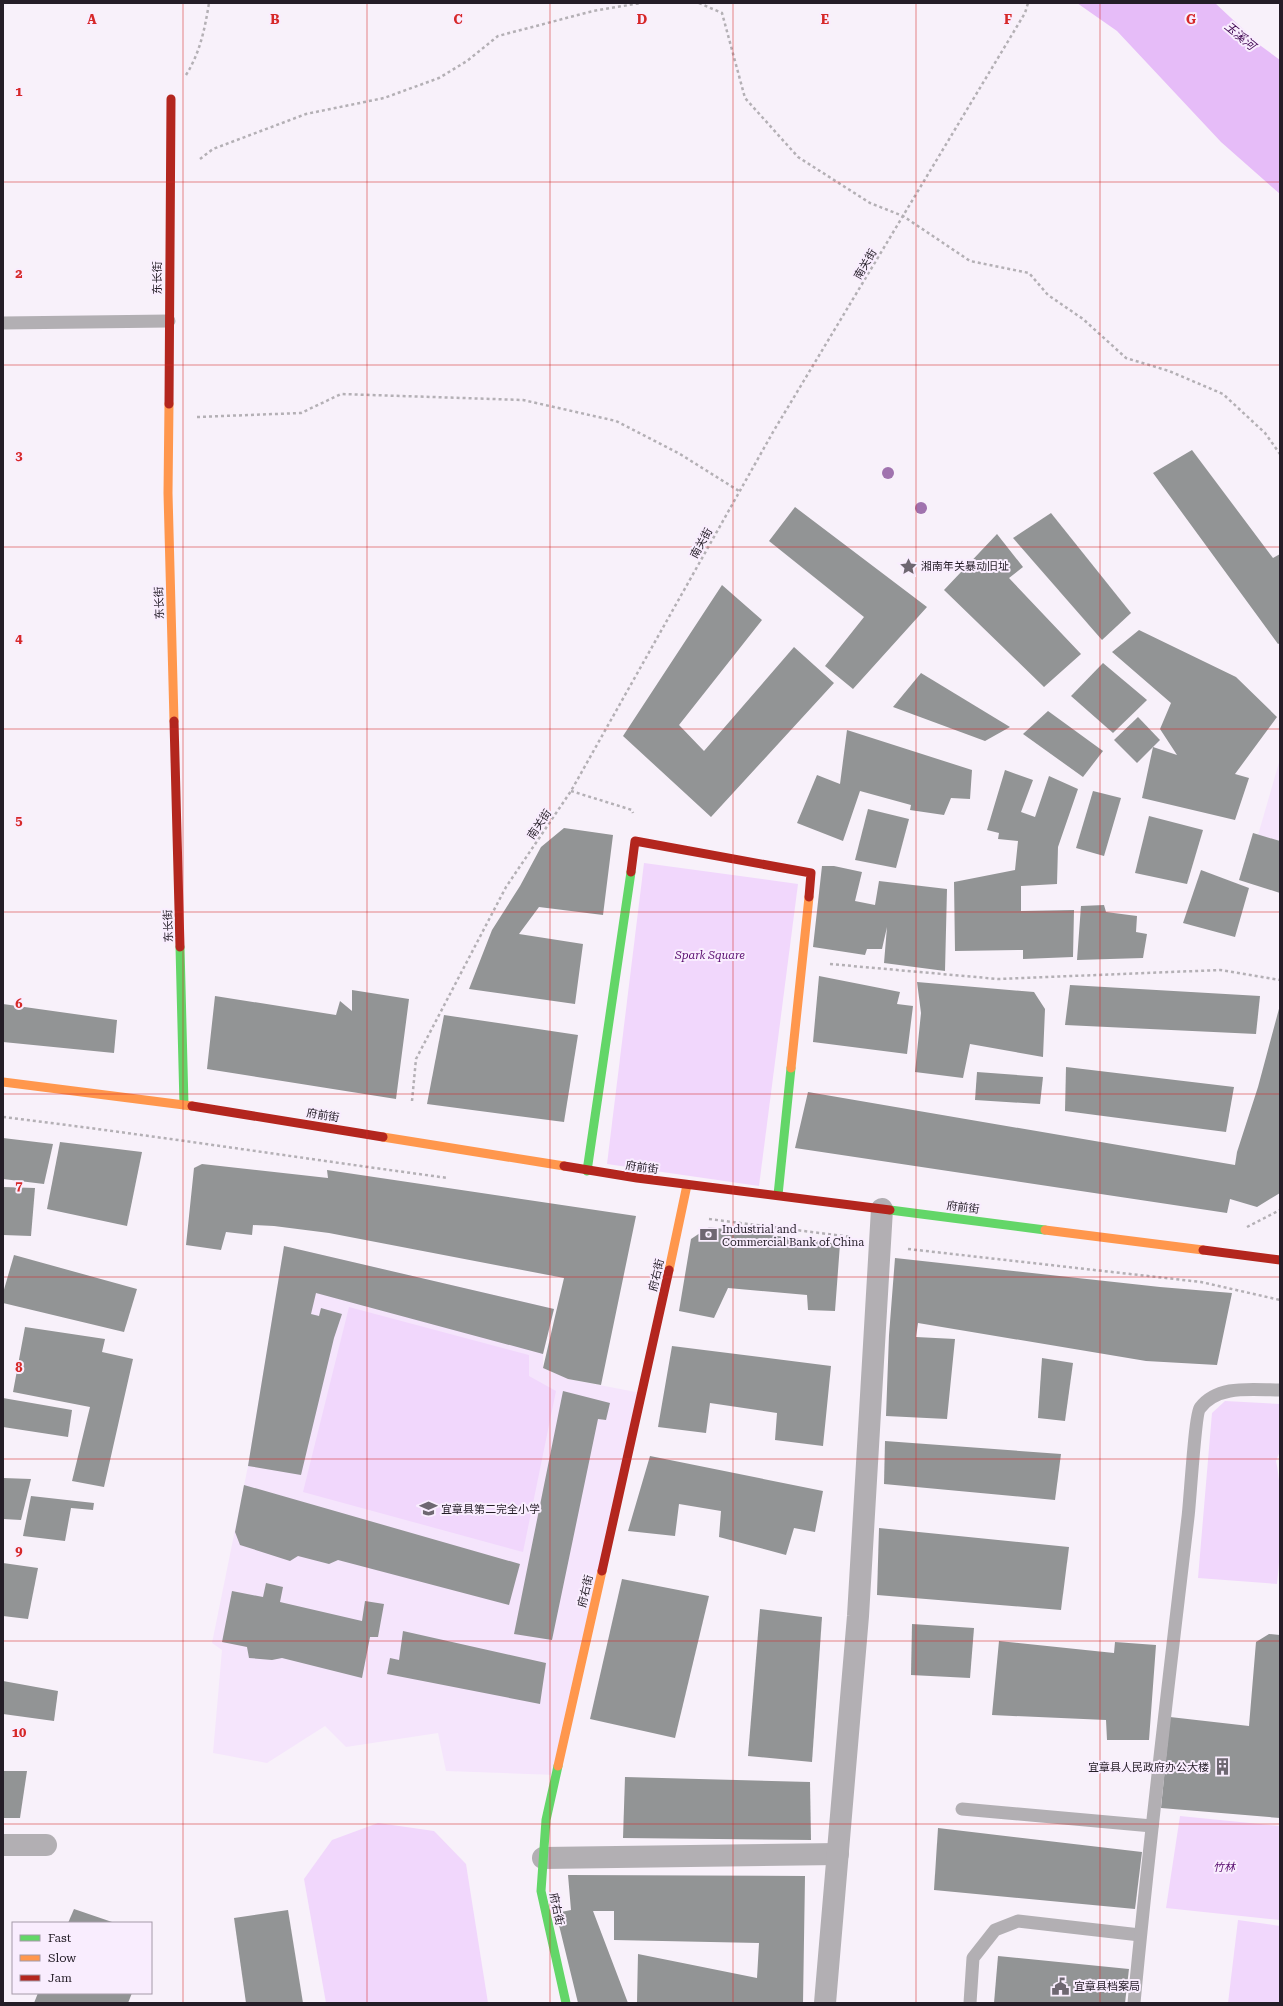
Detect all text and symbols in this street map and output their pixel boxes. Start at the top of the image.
text: A [87,12,97,27]
text: B [270,12,280,27]
text: C [453,12,463,27]
text: D [637,12,647,27]
text: E [821,12,829,27]
text: F [1004,12,1012,27]
text: G [1186,12,1196,27]
water label: 玉溪河 [1222,19,1260,54]
text: 1 [15,84,23,99]
street label: 南关街 [851,247,879,282]
street label: 东长街 [151,262,164,295]
text: 2 [15,266,23,281]
text: 3 [15,448,23,463]
street label: 南关街 [688,526,715,561]
place icon: 湘南年关暴动旧址 [898,556,918,576]
place label: 湘南年关暴动旧址 [921,560,1009,573]
street label: 东长街 [152,586,167,620]
text: 4 [15,631,23,646]
street label: 南关街 [525,807,554,842]
text: 5 [15,813,23,828]
street label: 东长街 [161,909,176,943]
park label: Spark Square [674,949,745,962]
text: 6 [15,996,23,1011]
street label: 府前街 [306,1106,340,1124]
street label: 府前街 [625,1159,659,1176]
text: 7 [15,1178,23,1193]
street label: 府前街 [946,1199,980,1216]
place label: Industrial and Commercial Bank of China [722,1223,864,1249]
bank icon: Industrial and Commercial Bank of China [699,1225,719,1245]
street label: 府右街 [646,1258,667,1293]
text: 8 [15,1360,23,1375]
school or university icon: 宜章县第二完全小学 [418,1499,438,1519]
place label: 宜章县第二完全小学 [441,1503,540,1516]
text: 9 [15,1543,23,1558]
street label: 府右街 [575,1574,596,1609]
text: 10 [12,1725,26,1740]
building icon: 宜章县人民政府办公大楼 [1212,1757,1232,1777]
place label: 宜章县人民政府办公大楼 [1088,1761,1209,1774]
park label: 竹林 [1213,1861,1237,1874]
street label: 府右街 [547,1892,566,1927]
legend [12,1922,152,1994]
text: Fast [48,1931,72,1945]
text: Slow [48,1951,76,1965]
text: Jam [48,1971,72,1985]
public building icon: 宜章县档案局 [1051,1976,1071,1996]
place label: 宜章县档案局 [1074,1980,1140,1993]

